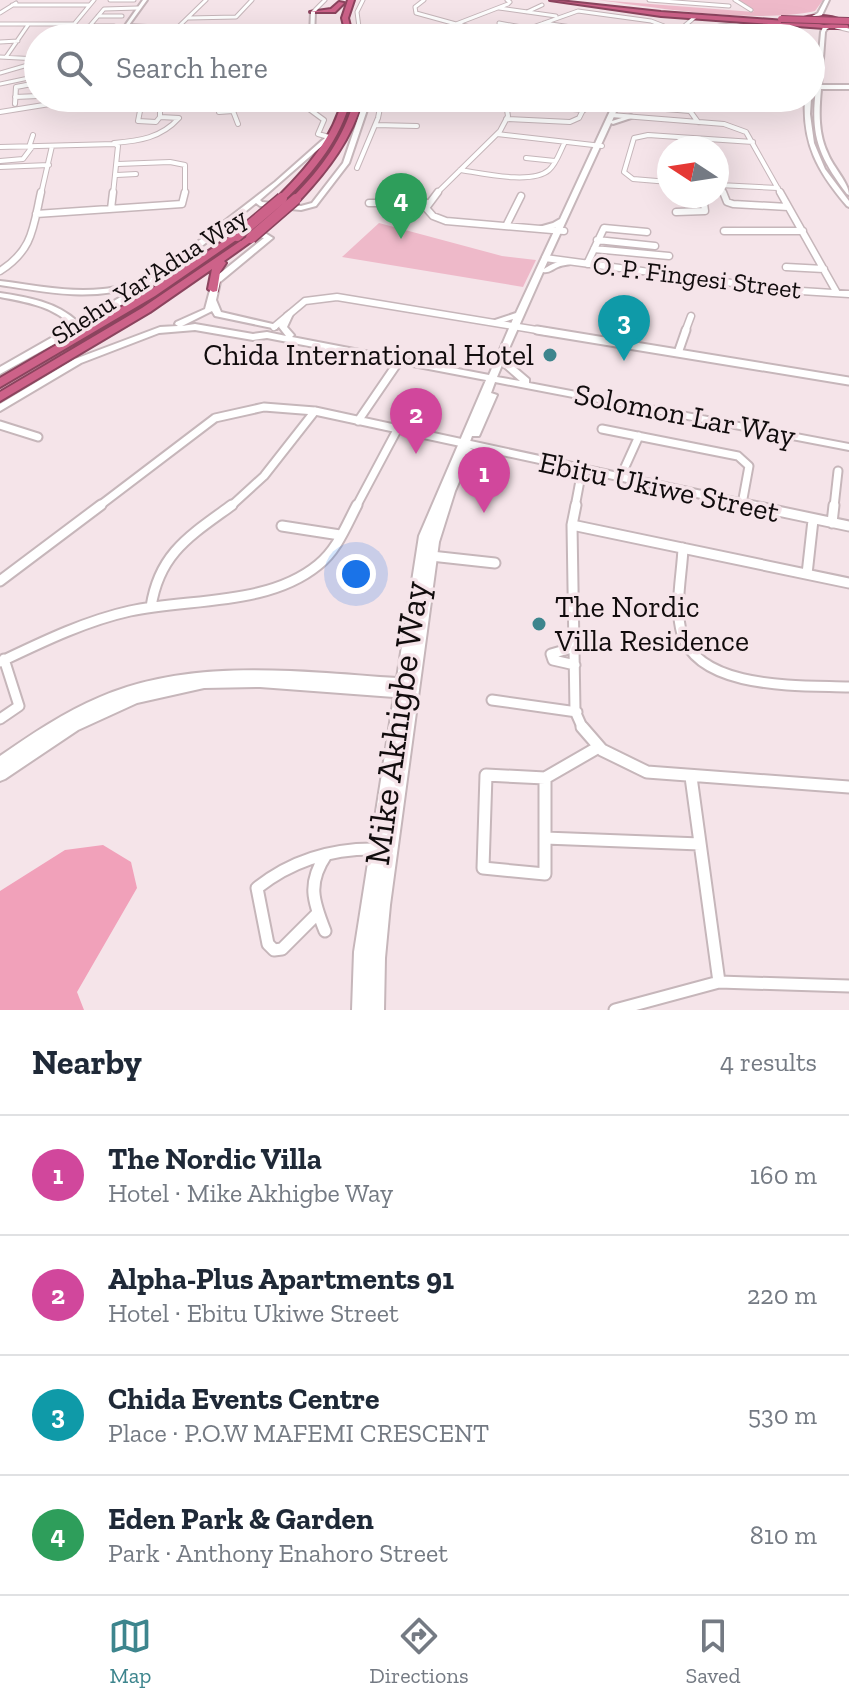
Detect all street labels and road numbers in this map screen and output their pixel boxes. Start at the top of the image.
street label: Shehu Yar'Adua Way [45,200,254,351]
street label: O. P. Fingesi Street [591,248,804,306]
street label: Solomon Lar Way [571,376,799,454]
street label: Ebitu Ukiwe Street [536,444,782,530]
street label: Mike Akhigbe Way [355,578,437,868]

